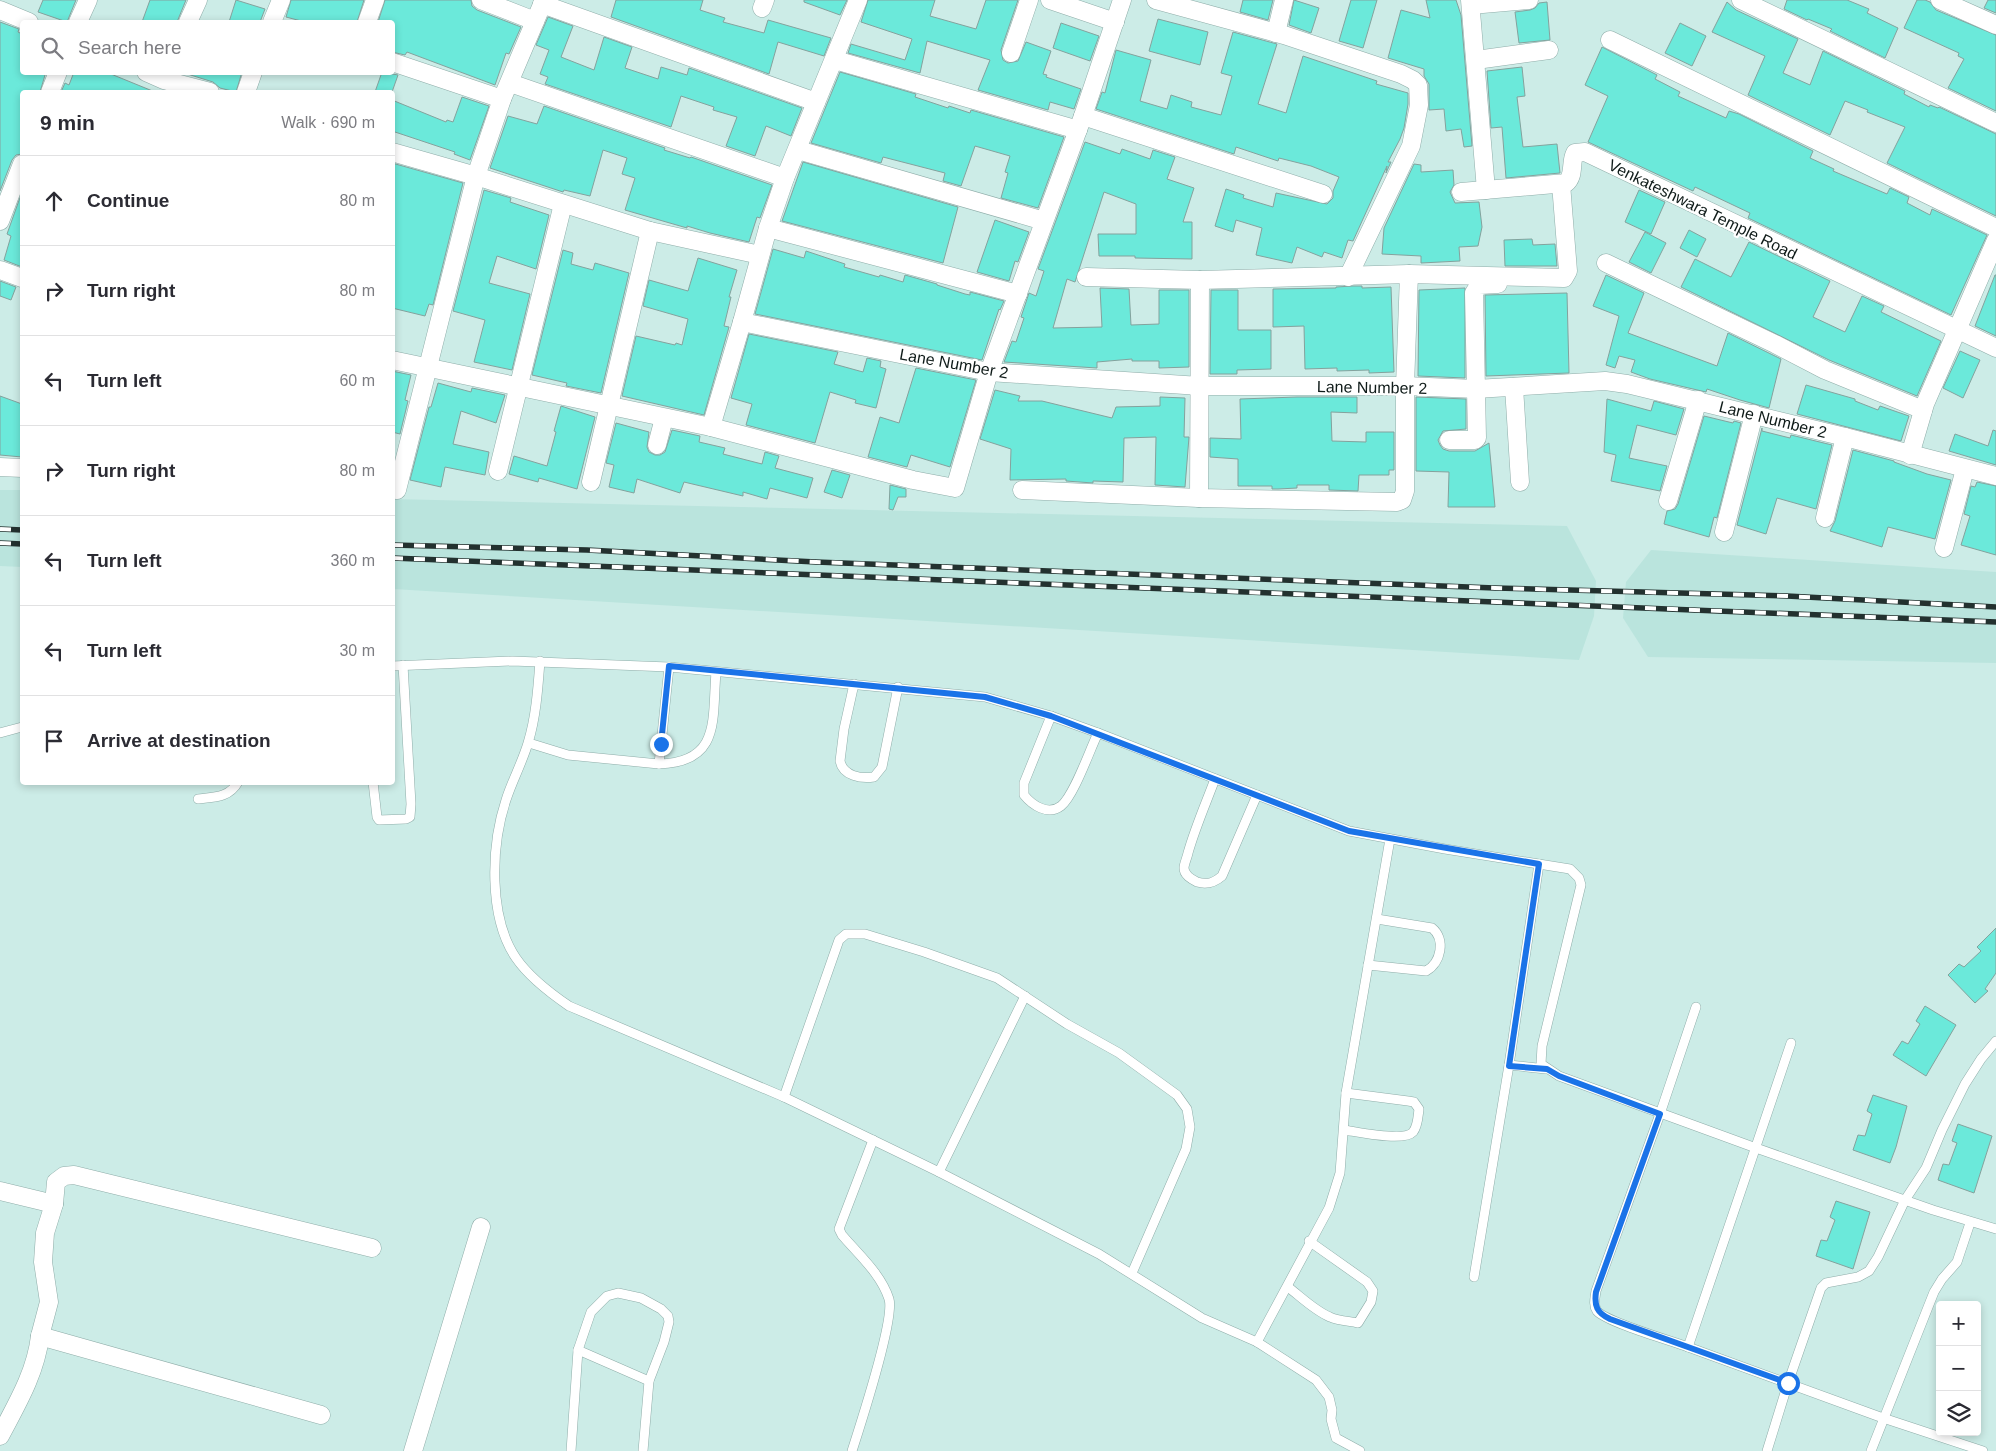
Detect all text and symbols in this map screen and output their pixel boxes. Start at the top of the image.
search box [20,20,395,75]
icon: search [38,34,66,62]
text: Search here [78,37,182,58]
text: 9 min [40,111,95,134]
text: Walk · 690 m [281,114,375,131]
street label: Venkateshwara Temple Road [1606,156,1800,263]
icon: ahead [40,187,68,215]
text: Continue [87,190,169,211]
text: 80 m [339,192,375,209]
icon: right [40,277,68,305]
text: Turn right [87,280,175,301]
text: 80 m [339,282,375,299]
street label: Lane Number 2 [898,346,1010,381]
icon: left [40,367,68,395]
text: Turn left [87,370,162,391]
text: 60 m [339,372,375,389]
street label: Lane Number 2 [1317,378,1427,397]
street label: Lane Number 2 [1717,398,1829,441]
icon: right [40,457,68,485]
text: Turn right [87,460,175,481]
text: 80 m [339,462,375,479]
icon: left [40,547,68,575]
text: Turn left [87,550,162,571]
text: 360 m [331,552,375,569]
icon: left [40,637,68,665]
text: Turn left [87,640,162,661]
text: 30 m [339,642,375,659]
icon: arrive [40,727,68,755]
text: Arrive at destination [87,730,271,751]
route end [650,733,673,756]
map controls [1936,1301,1981,1436]
button: + [1936,1301,1981,1346]
button: − [1936,1346,1981,1391]
route start [1777,1372,1800,1395]
button: layers [1936,1391,1981,1436]

